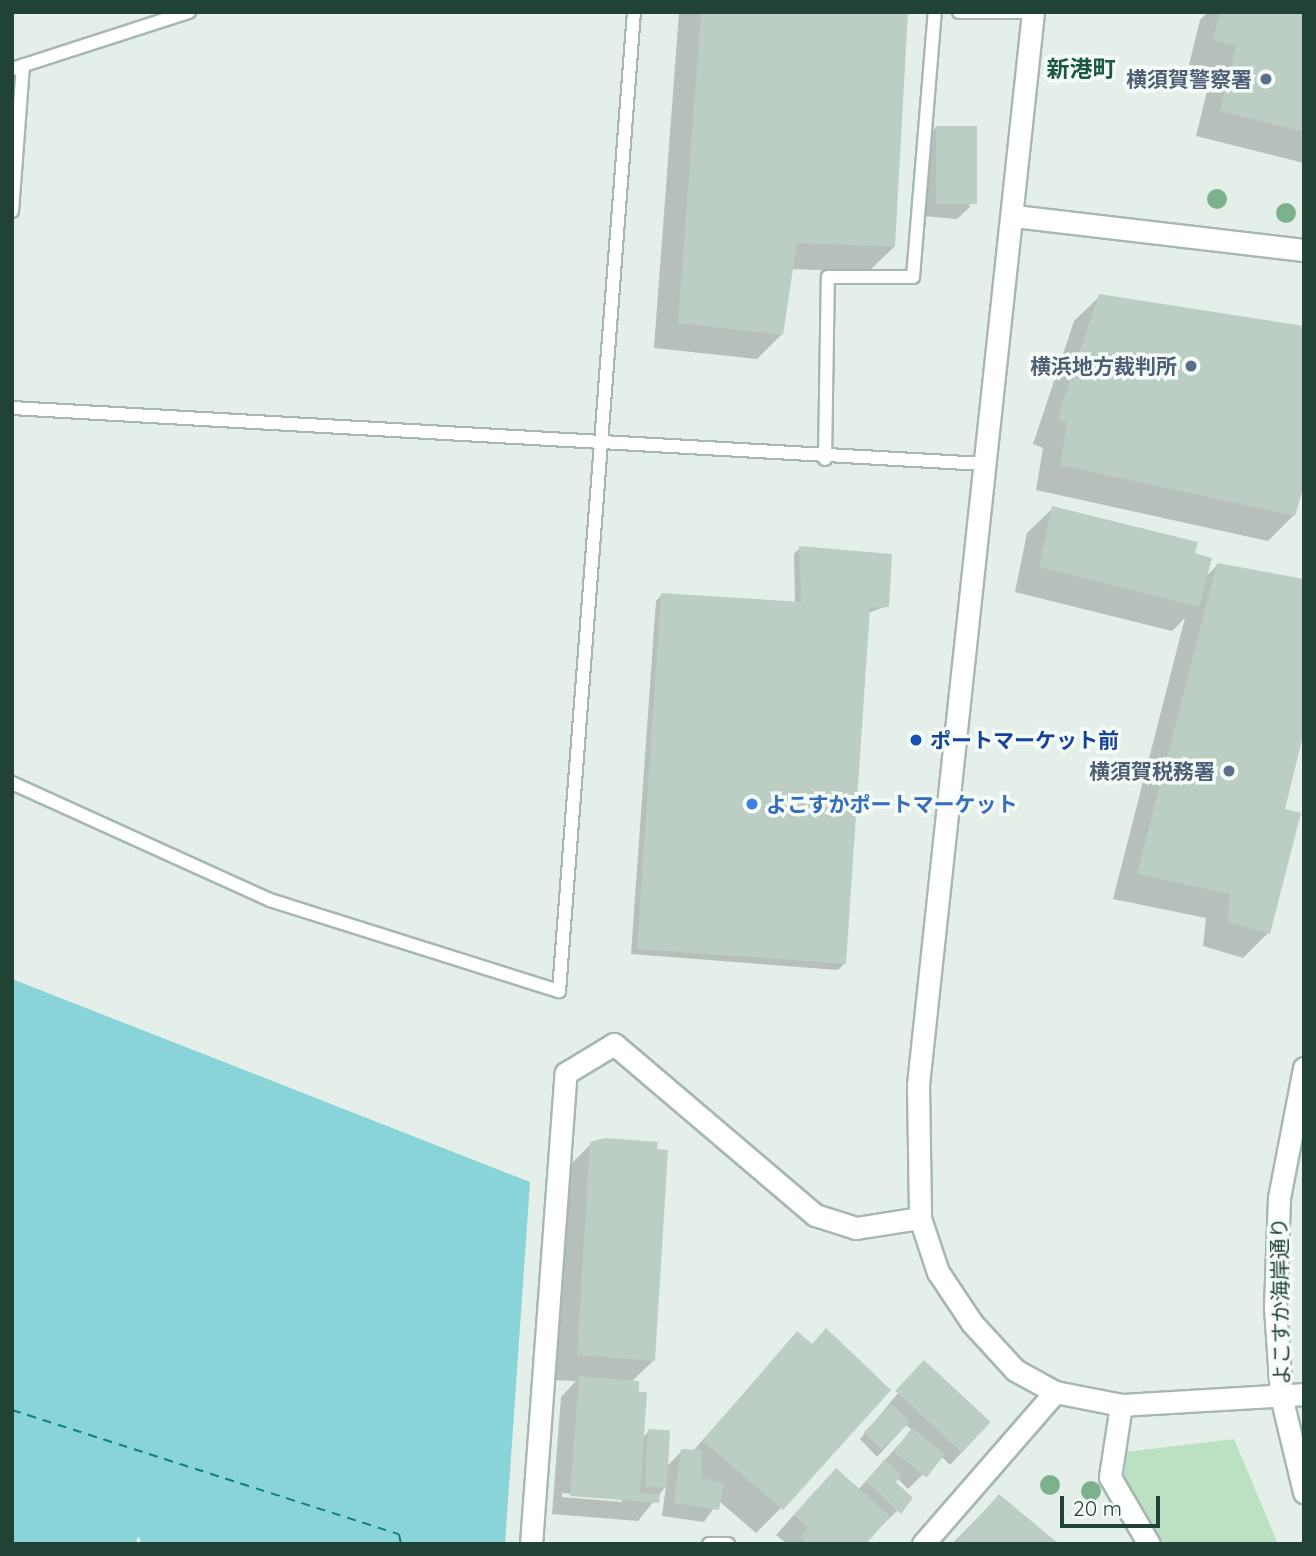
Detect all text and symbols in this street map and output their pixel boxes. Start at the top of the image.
district label: 新港町 [1047,55,1115,83]
place label: 横須賀警察署 [1126,66,1252,92]
marker: 横須賀警察署 [1258,71,1274,87]
place label: 横浜地方裁判所 [1030,353,1177,379]
marker: 横浜地方裁判所 [1183,358,1199,374]
place label: ポートマーケット前 [930,727,1119,753]
marker: ポートマーケット前 [908,732,924,748]
place label: 横須賀税務署 [1089,758,1215,784]
marker: 横須賀税務署 [1221,763,1237,779]
place label: よこすかポートマーケット [766,791,1018,817]
marker: よこすかポートマーケット [744,796,760,812]
street label: よこすか海岸通り [1266,1217,1294,1385]
scale bar [1064,1482,1164,1526]
text: 20 m [1073,1495,1122,1521]

